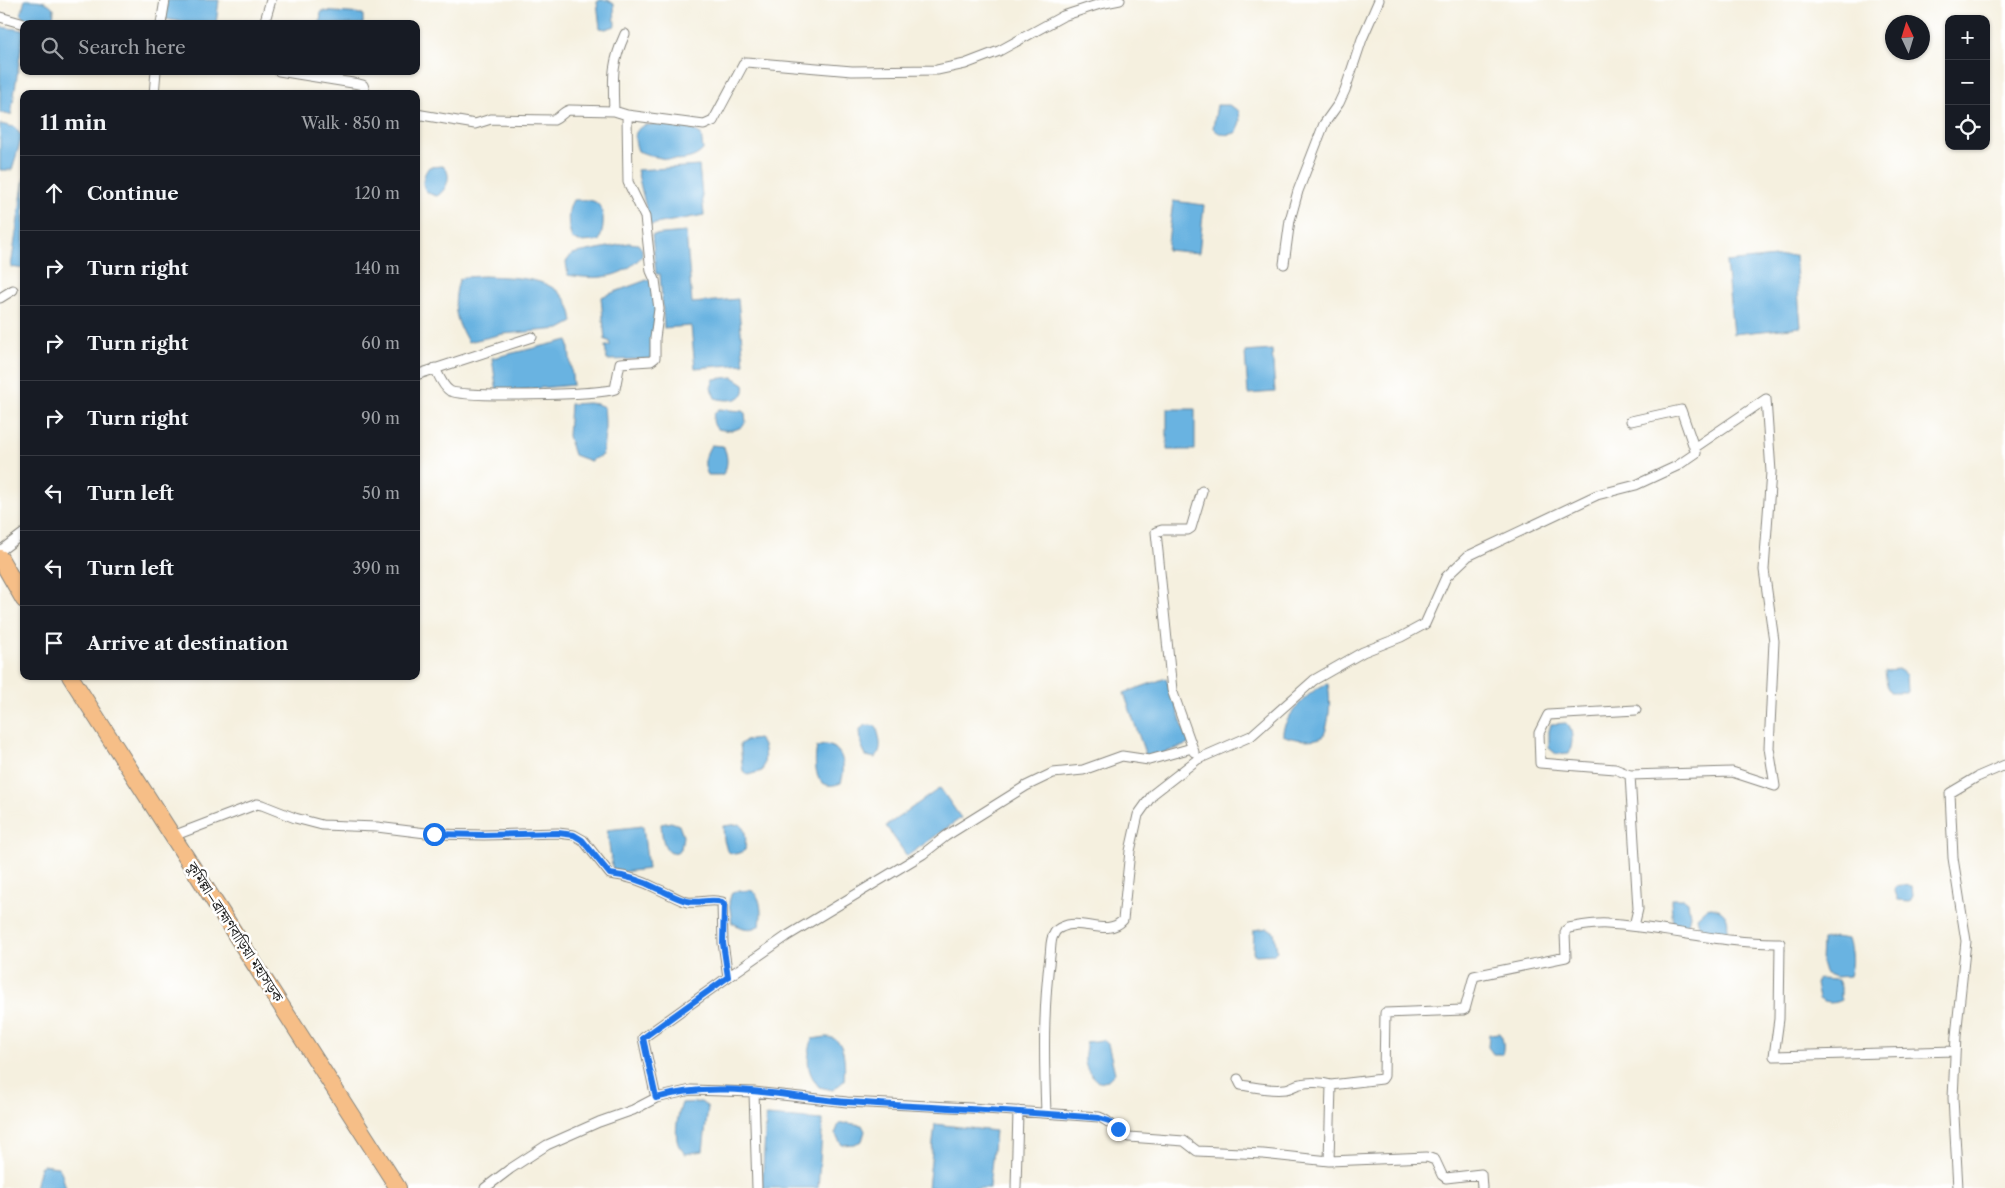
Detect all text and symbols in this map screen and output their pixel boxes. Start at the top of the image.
north arrow [1885,15,1930,60]
map controls [1945,15,1990,150]
button: + [1945,15,1990,60]
search box [20,20,420,75]
icon: search [38,34,66,62]
text: Search here [78,36,186,59]
button: − [1945,60,1990,105]
button: locate [1945,105,1990,150]
text: 11 min [40,110,107,135]
text: Walk · 850 m [301,113,400,133]
icon: ahead [40,179,68,207]
text: Continue [87,182,179,205]
text: 120 m [355,183,400,203]
icon: right [40,254,68,282]
text: Turn right [87,257,188,280]
text: 140 m [355,258,400,278]
icon: right [40,329,68,357]
text: Turn right [87,332,188,355]
text: 60 m [361,333,400,353]
icon: right [40,404,68,432]
text: Turn right [87,407,188,430]
text: 90 m [361,408,400,428]
icon: left [40,479,68,507]
text: Turn left [87,482,174,505]
text: 50 m [362,483,400,503]
icon: left [40,554,68,582]
text: Turn left [87,557,174,580]
text: 390 m [353,558,400,578]
icon: arrive [40,629,68,657]
text: Arrive at destination [87,632,288,655]
route start [423,823,446,846]
street label: কুমিল্লা–ব্রাহ্মণবাড়িয়া মহাসড়ক [183,857,288,1006]
route end [1107,1118,1130,1141]

